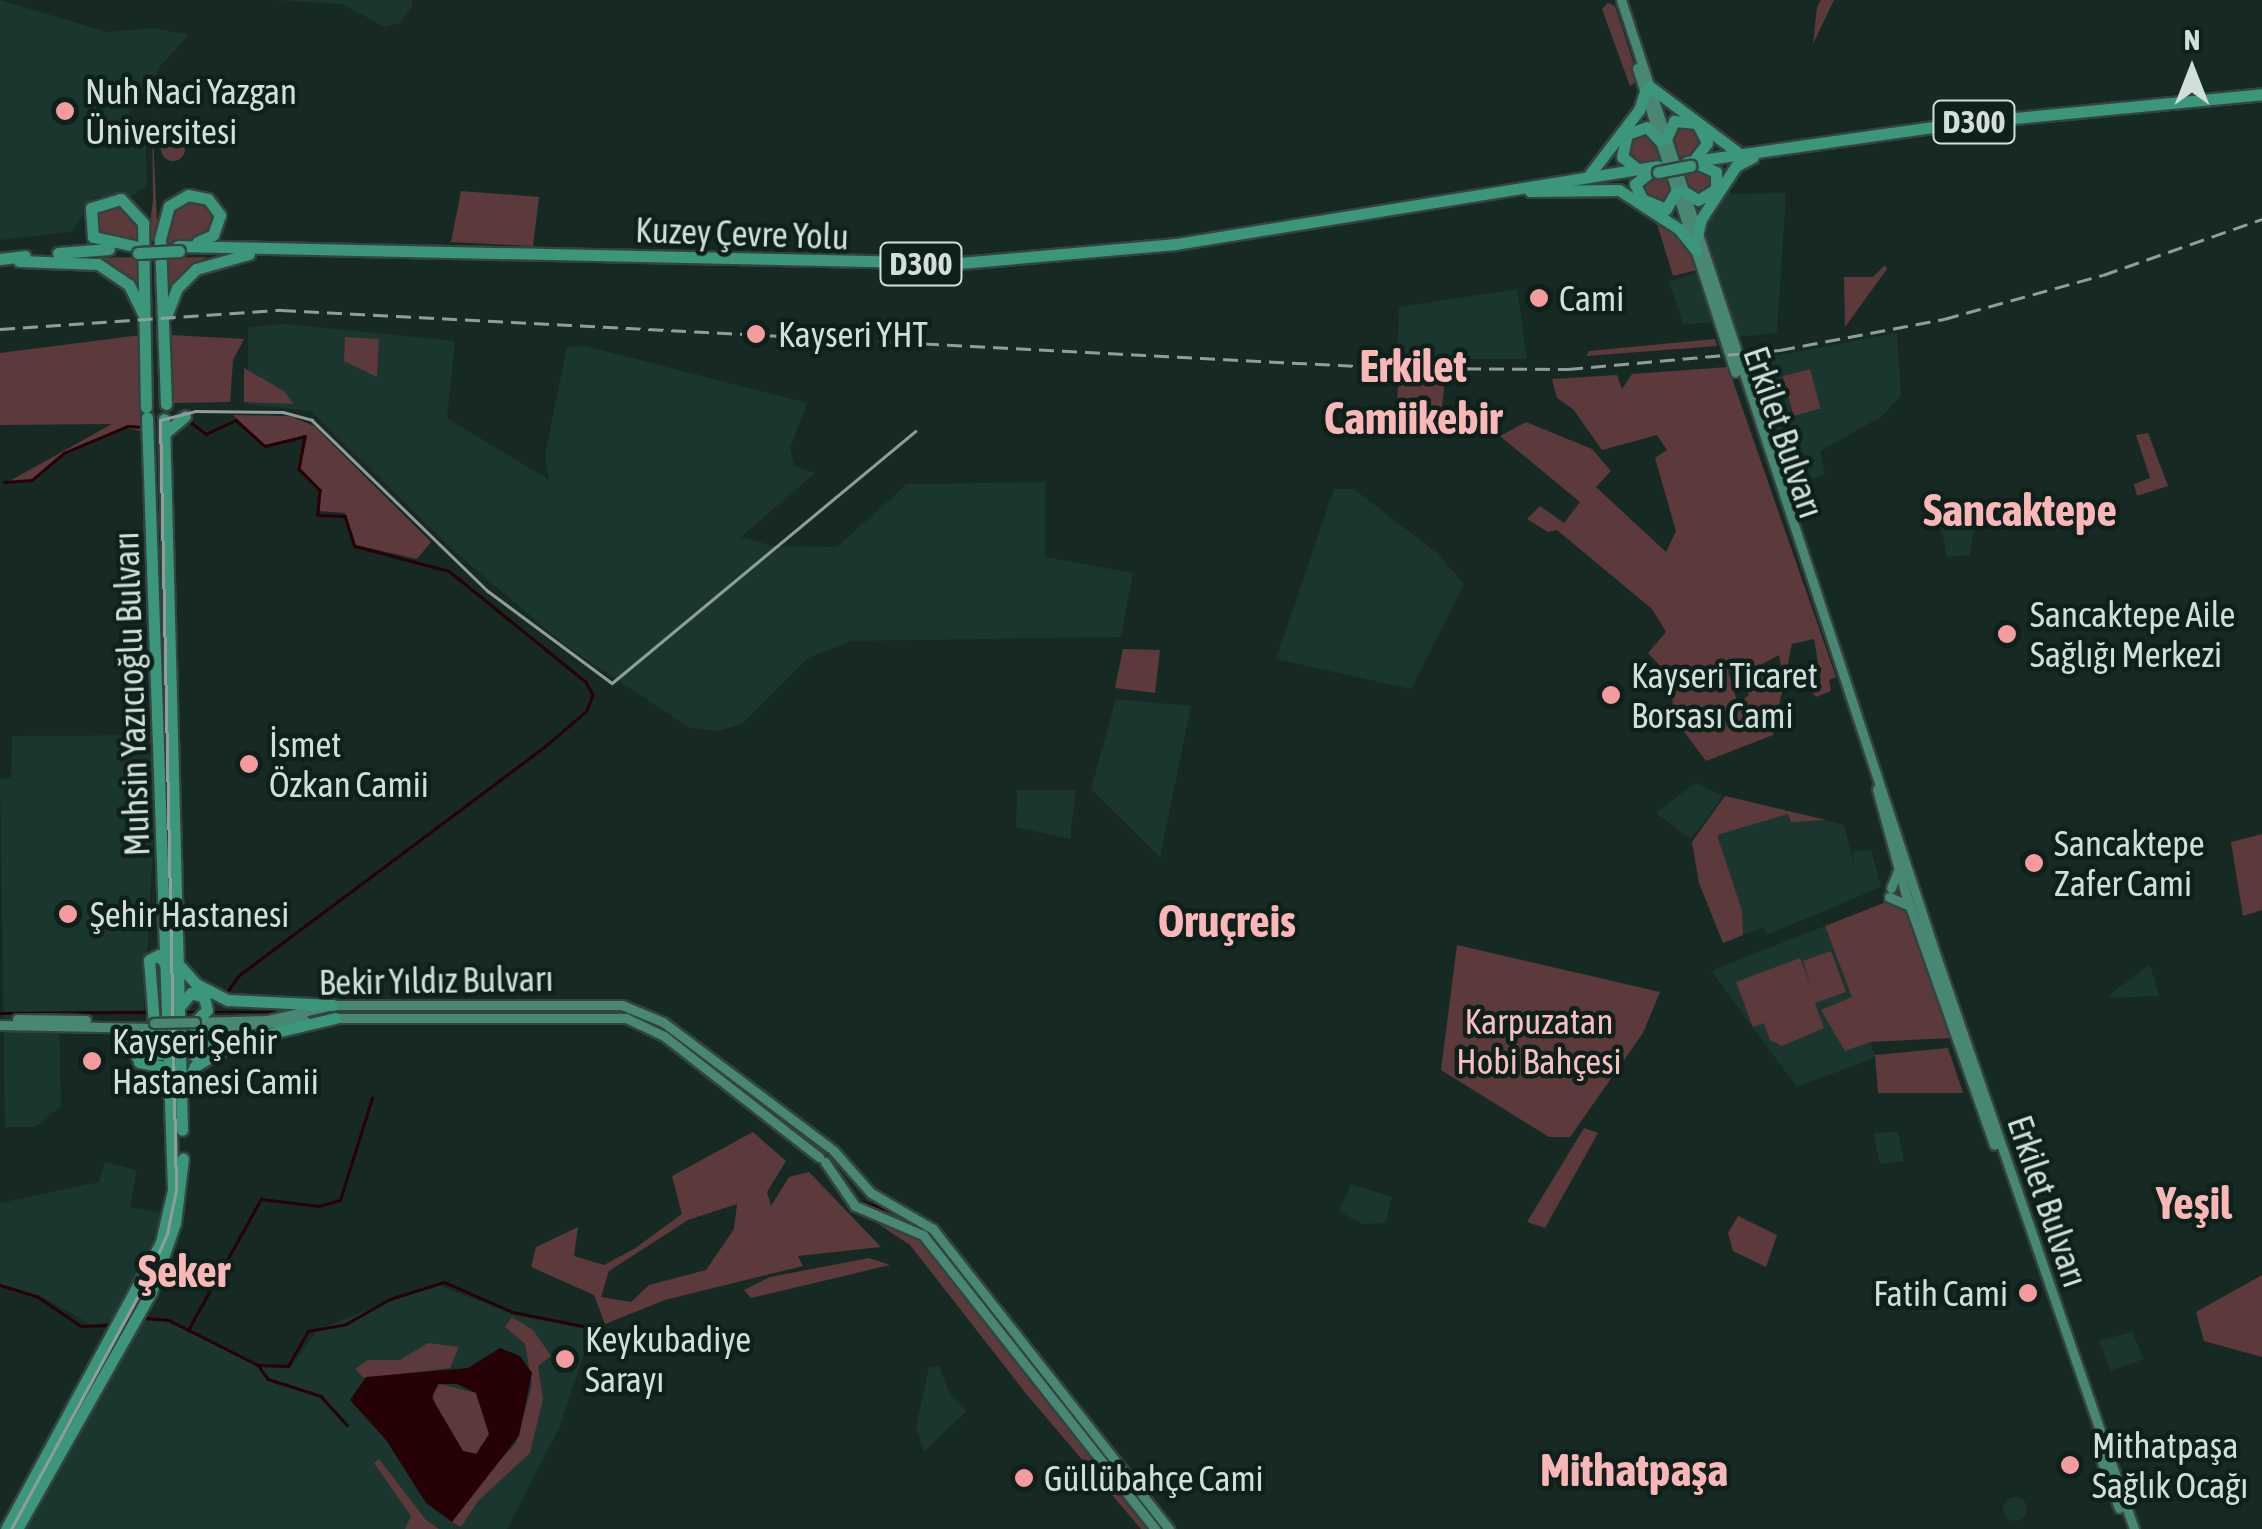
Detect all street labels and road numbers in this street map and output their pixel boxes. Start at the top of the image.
road number: D300 [1932,95,2016,149]
street label: Kuzey Çevre Yolu [635,208,849,258]
road number: D300 [878,237,964,291]
street label: Erkilet Bulvarı [1735,341,1833,523]
street label: Muhsin Yazıcıoğlu Bulvarı [104,531,158,857]
street label: Bekir Yıldız Bulvarı [318,957,554,1003]
street label: Erkilet Bulvarı [1999,1110,2097,1292]

